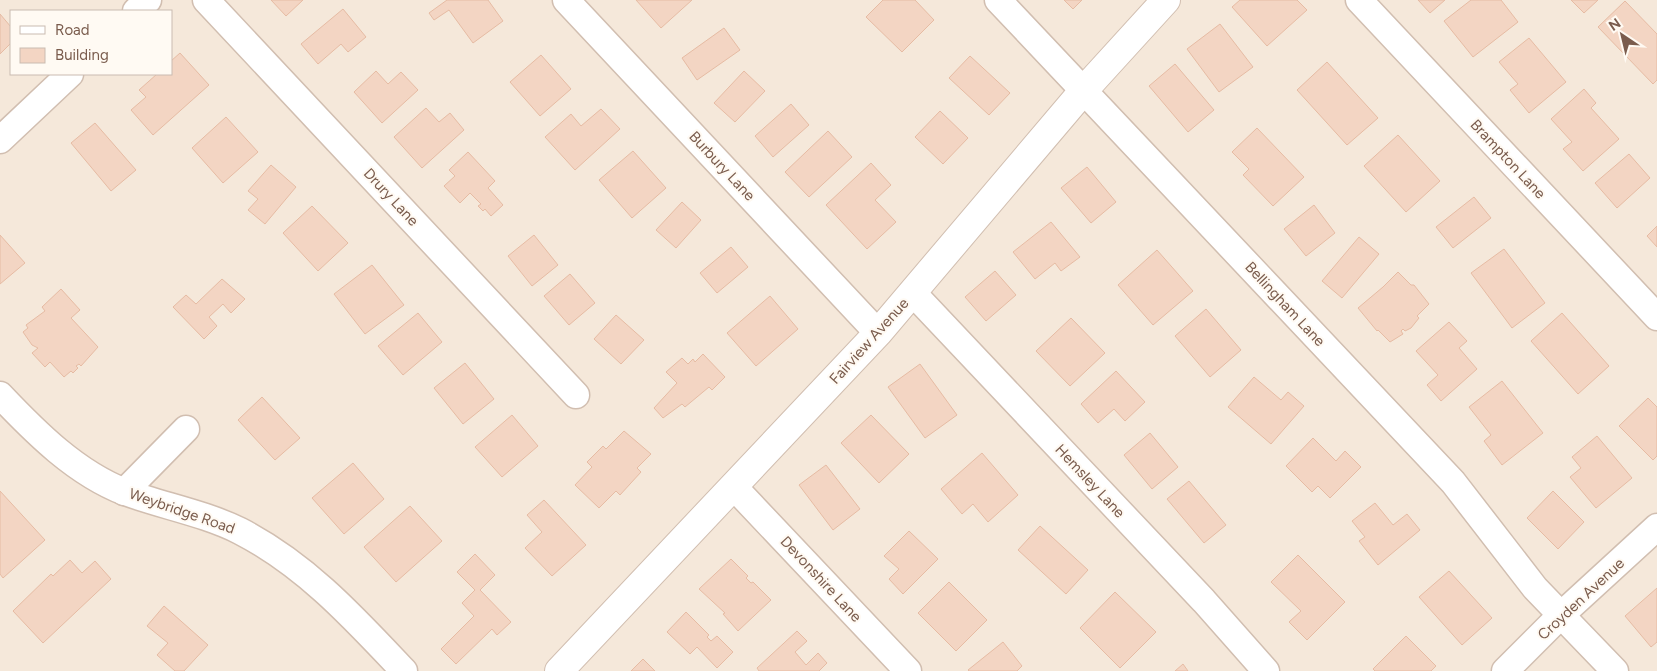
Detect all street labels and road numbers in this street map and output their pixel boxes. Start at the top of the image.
street label: Brampton Lane [1467,116,1549,202]
street label: Burbury Lane [685,128,759,204]
street label: Drury Lane [360,164,422,230]
street label: Bellingham Lane [1241,258,1329,350]
street label: Fairview Avenue [826,294,912,388]
street label: Hemsley Lane [1051,440,1129,522]
street label: Weybridge Road [127,484,237,538]
street label: Devonshire Lane [777,532,865,626]
street label: Croyden Avenue [1534,554,1628,644]

